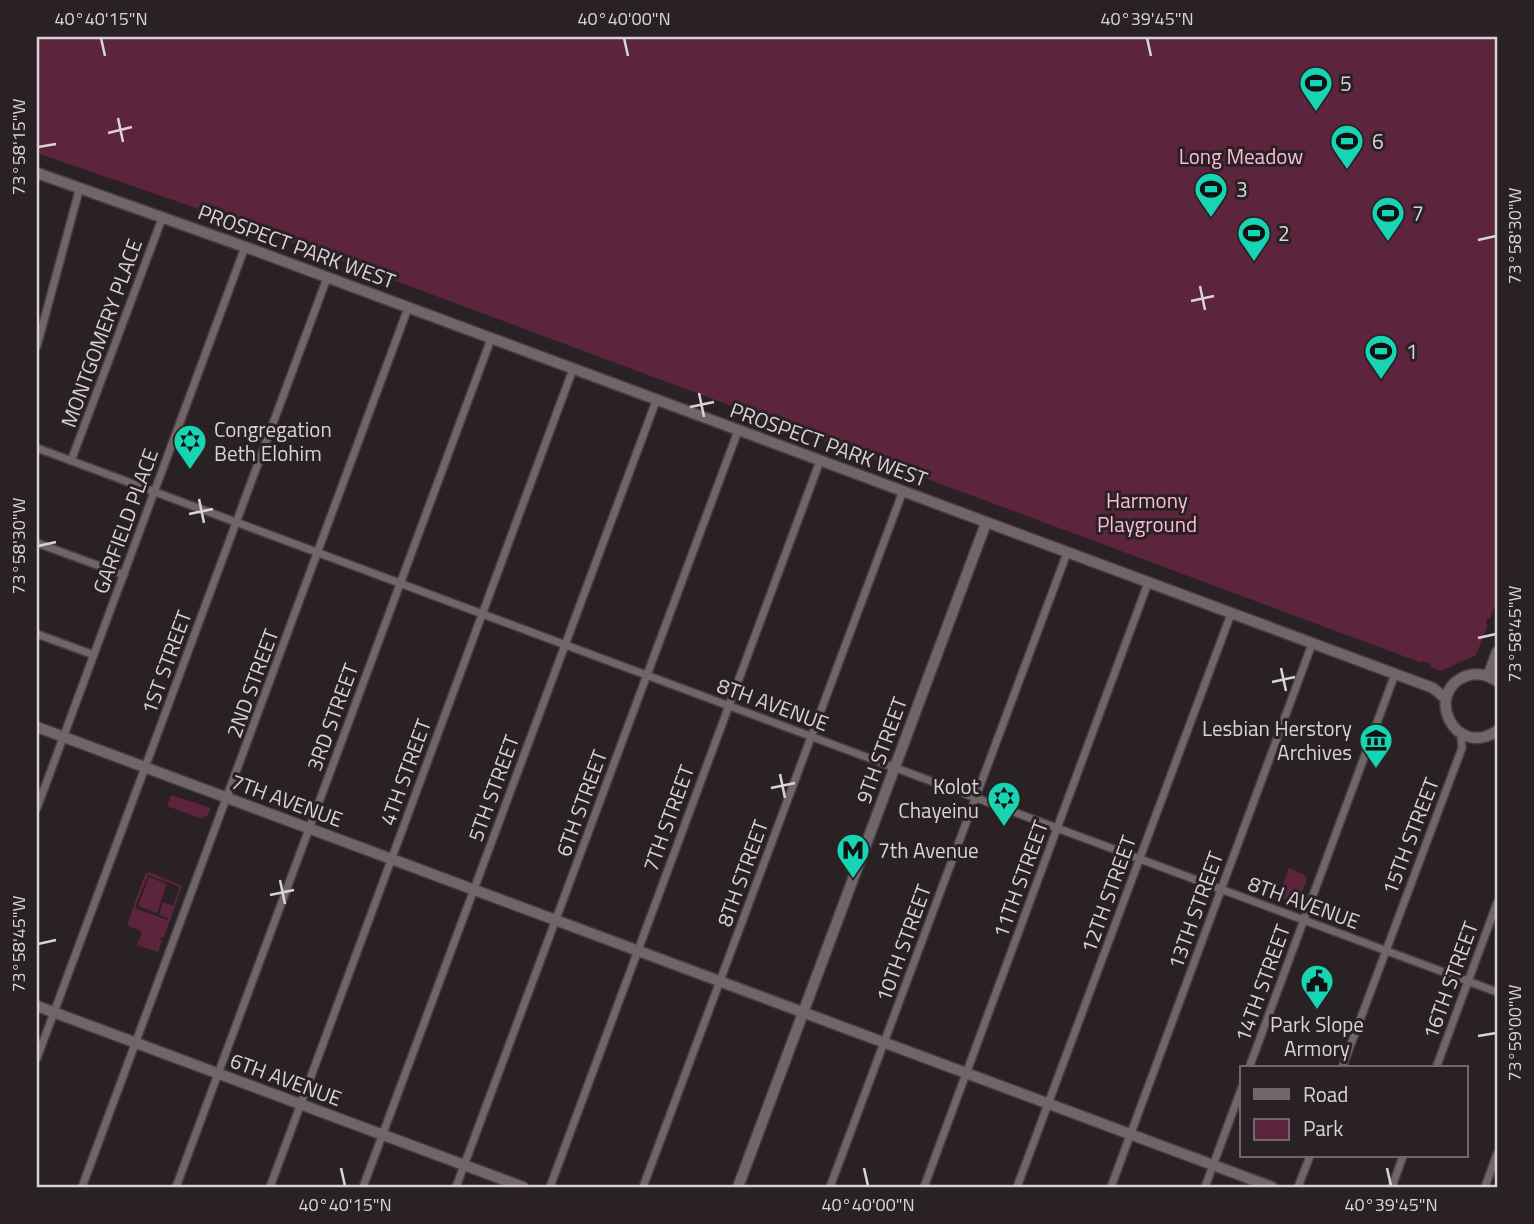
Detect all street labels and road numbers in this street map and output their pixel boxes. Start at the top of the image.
street label: PROSPECT PARK WEST [194,195,400,297]
street label: MONTGOMERY PLACE [52,234,150,432]
street label: PROSPECT PARK WEST [726,393,932,495]
street label: GARFIELD PLACE [84,444,166,598]
street label: 1ST STREET [132,606,200,718]
street label: 2ND STREET [218,624,286,742]
street label: 3RD STREET [298,659,366,775]
street label: 8TH AVENUE [713,669,833,739]
street label: 9TH STREET [847,692,915,808]
street label: 4TH STREET [371,714,439,830]
street label: 5TH STREET [459,730,527,846]
street label: 6TH STREET [547,745,615,861]
street label: 7TH STREET [634,760,702,876]
street label: 7TH AVENUE [227,765,347,835]
street label: 15TH STREET [1373,773,1447,899]
street label: 8TH STREET [708,815,776,931]
street label: 11TH STREET [984,816,1056,942]
street label: 12TH STREET [1072,831,1144,957]
street label: 13TH STREET [1159,847,1231,973]
street label: 8TH AVENUE [1244,867,1364,937]
street label: 10TH STREET [867,880,939,1006]
street label: 16TH STREET [1414,917,1486,1043]
street label: 14TH STREET [1226,920,1298,1046]
street label: 6TH AVENUE [226,1044,346,1114]

